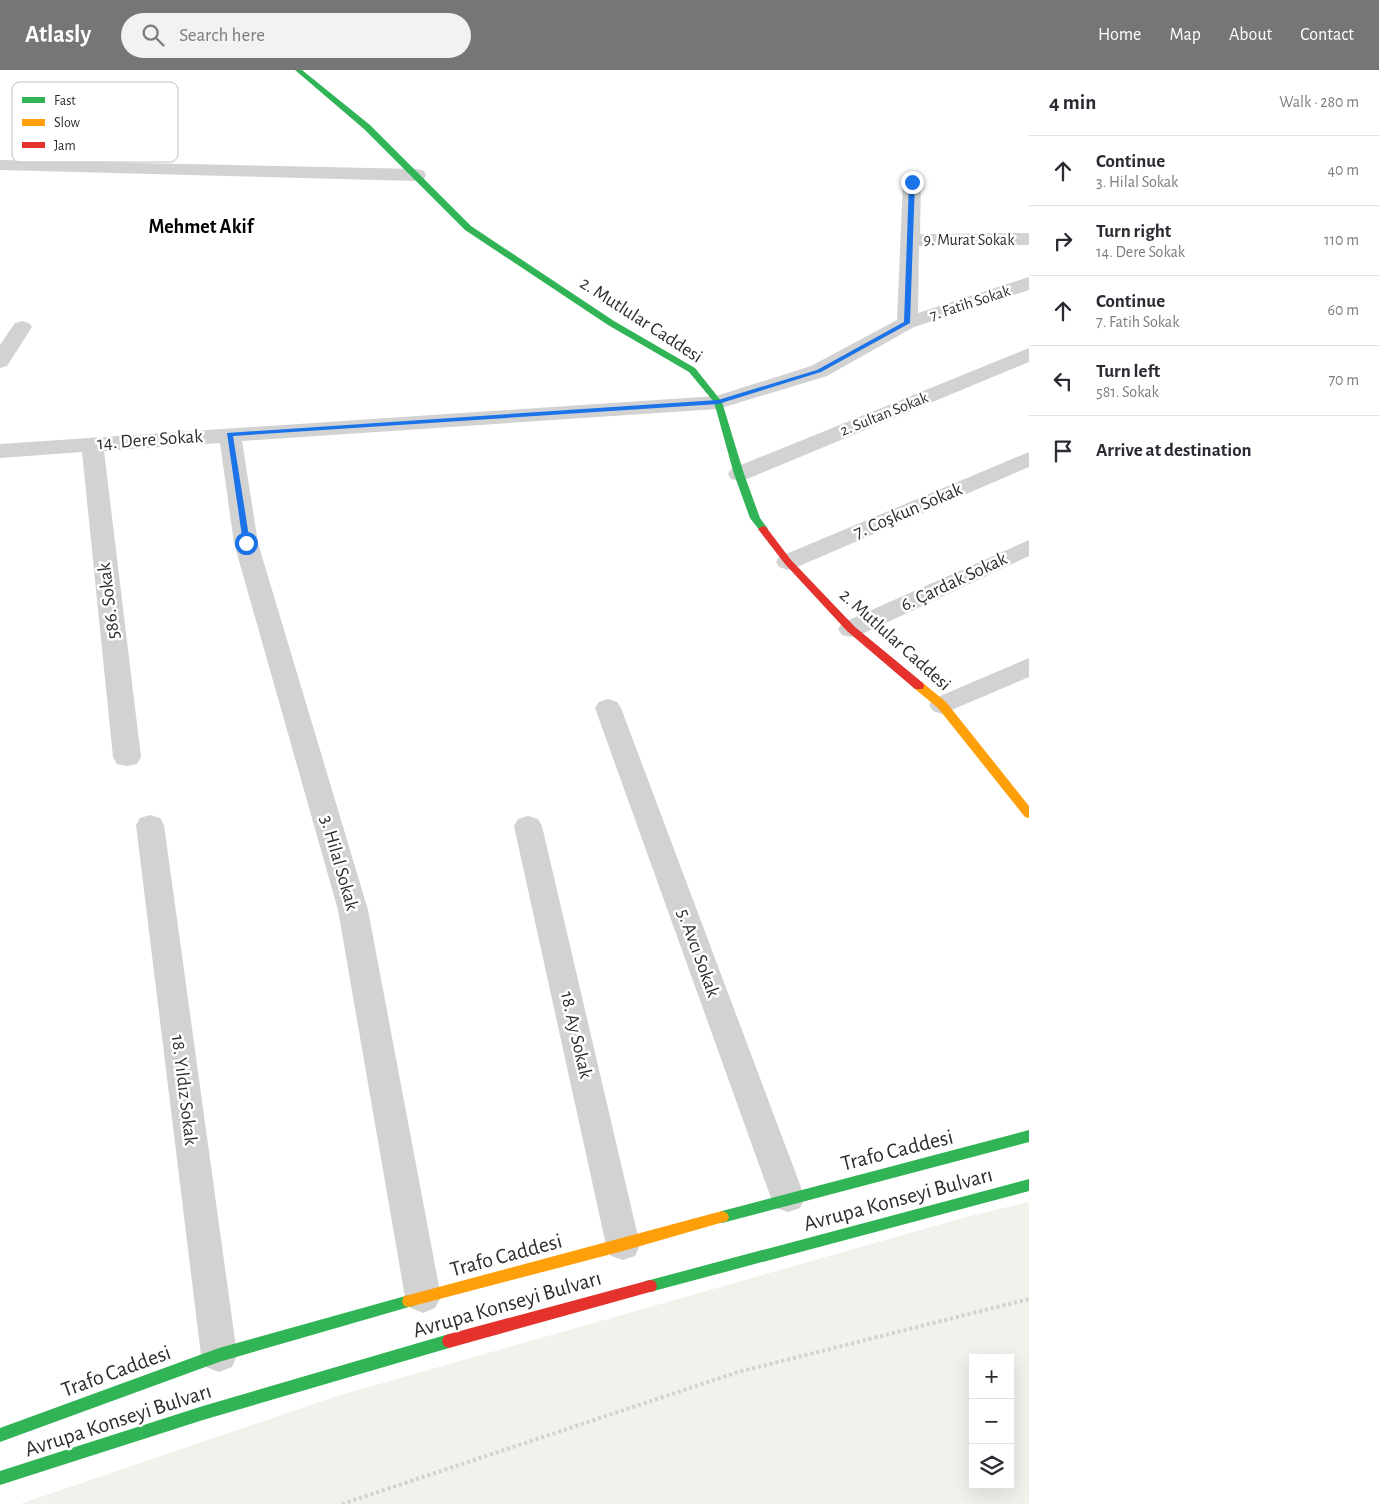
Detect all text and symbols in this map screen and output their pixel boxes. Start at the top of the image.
search box [121,13,471,58]
icon: search [139,21,167,49]
text: Atlasly [25,23,91,47]
text: Search here [179,26,265,45]
text: Home [1098,26,1141,44]
text: Map [1169,26,1201,44]
text: About [1229,26,1272,44]
text: Contact [1300,26,1354,44]
legend [12,82,178,162]
text: 4 min [1049,92,1096,113]
text: Fast [54,94,76,108]
text: Walk · 280 m [1279,94,1359,110]
text: Slow [54,116,81,130]
text: Jam [54,139,76,153]
text: Continue [1096,152,1165,171]
icon: ahead [1049,157,1077,185]
text: 40 m [1327,162,1359,178]
route end [901,171,924,194]
text: 3. Hilal Sokak [1096,174,1178,190]
district label: Mehmet Akif [149,217,255,237]
text: Turn right [1096,222,1171,241]
icon: right [1049,227,1077,255]
street label: 9. Murat Sokak [923,232,1015,248]
text: 110 m [1324,232,1359,248]
text: 14. Dere Sokak [1096,244,1185,260]
street label: 2. Mutlular Caddesi [576,273,706,367]
street label: 7. Fatih Sokak [928,282,1013,324]
text: Continue [1096,292,1165,311]
icon: ahead [1049,297,1077,325]
text: 60 m [1328,302,1359,318]
text: 7. Fatih Sokak [1096,314,1180,330]
text: Turn left [1096,362,1160,381]
icon: left [1049,367,1077,395]
text: 70 m [1328,372,1359,388]
text: 581. Sokak [1096,384,1159,400]
street label: 2. Sultan Sokak [838,389,931,439]
street label: 14. Dere Sokak [97,427,204,453]
icon: arrive [1049,437,1077,465]
text: Arrive at destination [1096,441,1252,460]
street label: 7. Coşkun Sokak [851,479,965,542]
route start [235,532,258,555]
street label: 6. Çardak Sokak [898,549,1010,615]
street label: 586. Sokak [95,561,123,640]
street label: 2. Mutlular Caddesi [836,585,954,695]
street label: 3. Hilal Sokak [316,813,362,913]
street label: 5. Avcı Sokak [673,906,723,1000]
street label: 18. Ay Sokak [557,990,595,1081]
street label: 18. Yıldız Sokak [168,1034,200,1147]
street label: Trafo Caddesi [839,1125,955,1175]
street label: Avrupa Konseyi Bulvarı [801,1163,995,1235]
street label: Trafo Caddesi [448,1230,564,1280]
street label: Avrupa Konseyi Bulvarı [410,1267,604,1341]
street label: Trafo Caddesi [58,1341,174,1401]
map controls [969,1354,1014,1489]
button: + [969,1354,1014,1399]
street label: Avrupa Konseyi Bulvarı [22,1379,214,1461]
button: − [969,1399,1014,1444]
button: layers [969,1444,1014,1489]

